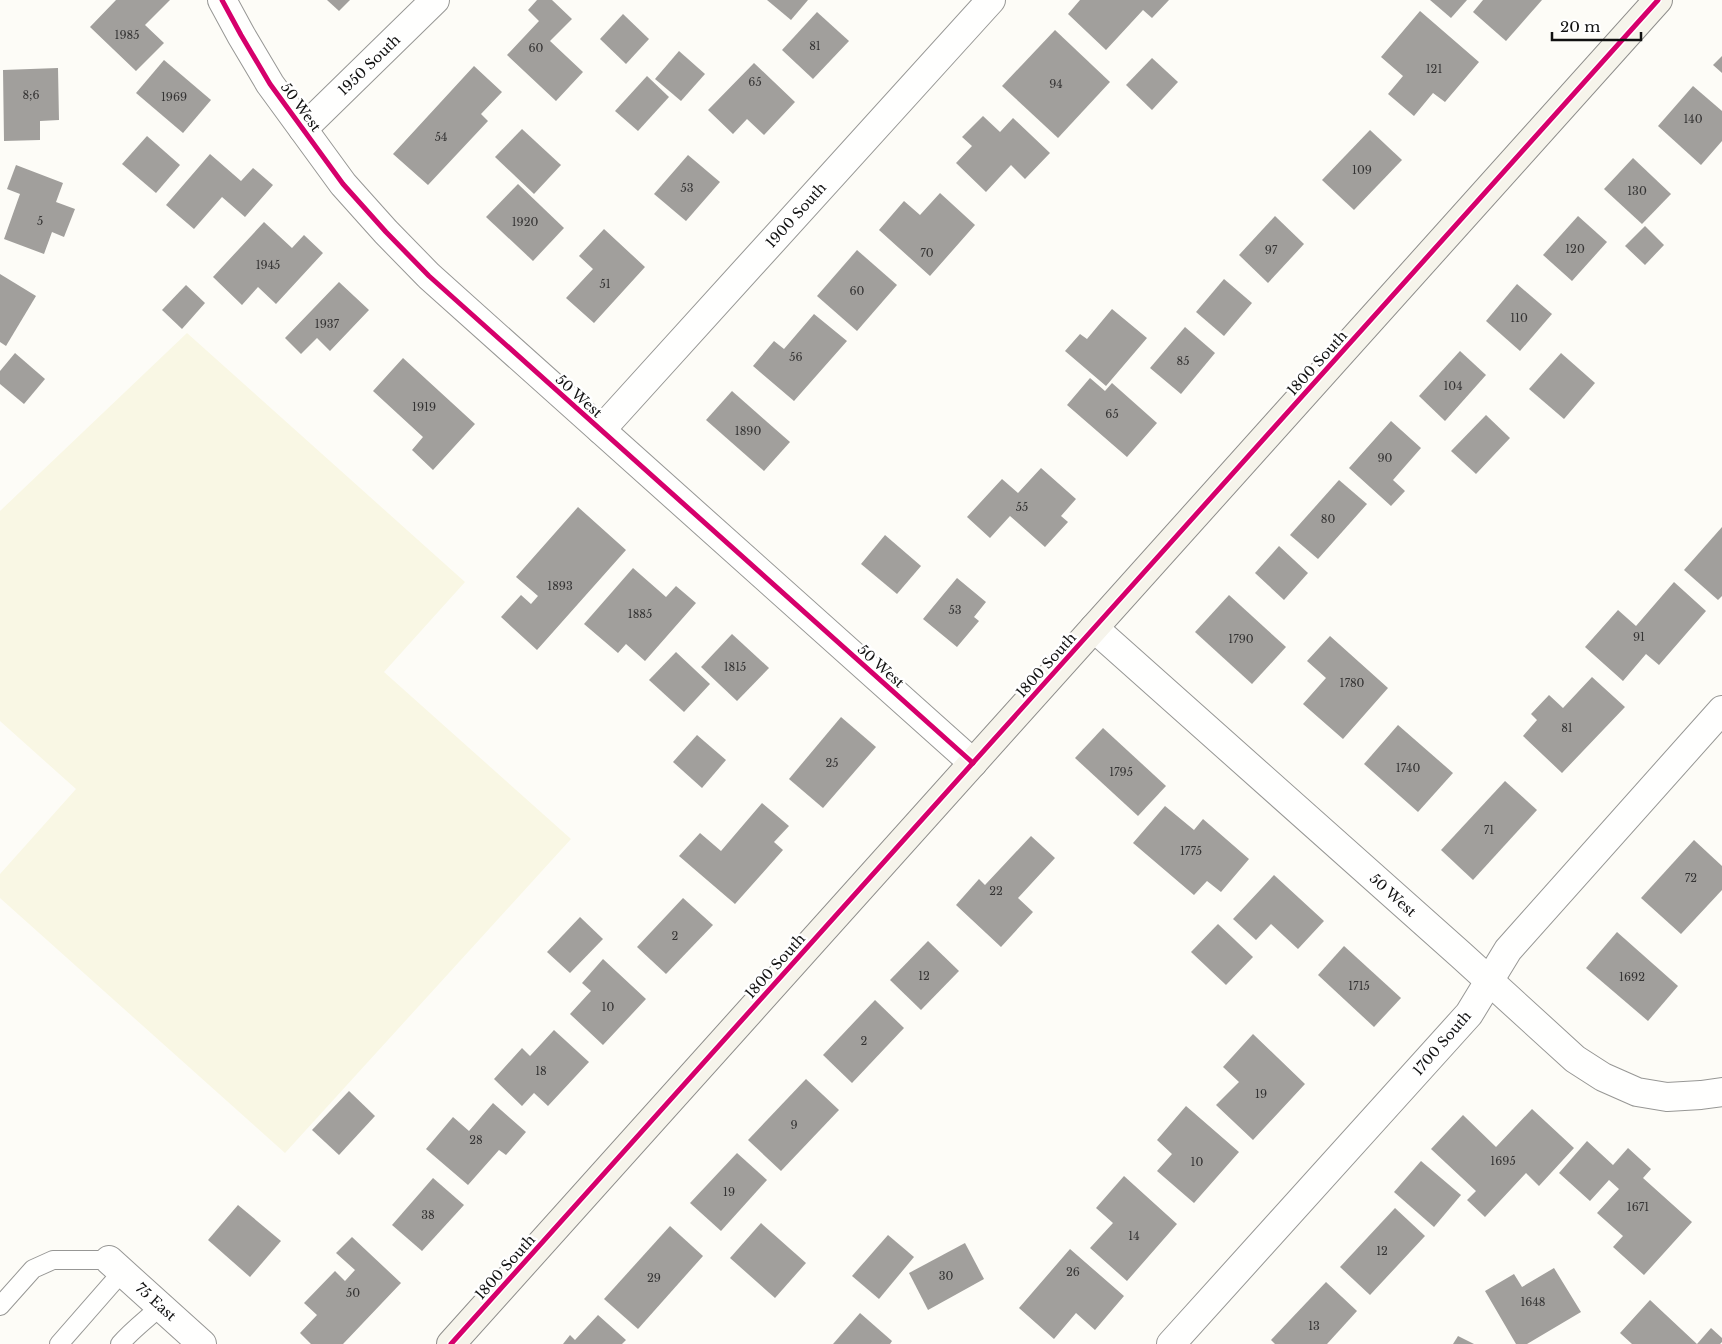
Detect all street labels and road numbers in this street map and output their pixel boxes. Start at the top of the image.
street label: 1950 South [334,31,404,99]
street label: 50 West [277,79,325,136]
street label: 1900 South [762,178,830,251]
street label: 1800 South [1283,327,1351,399]
street label: 50 West [552,370,607,422]
street label: 1800 South [1012,629,1080,701]
street label: 50 West [854,640,909,692]
street label: 50 West [1366,869,1421,921]
street label: 1800 South [741,930,809,1002]
street label: 1700 South [1409,1007,1475,1079]
street label: 1800 South [471,1231,539,1303]
street label: 75 East [132,1279,181,1325]

